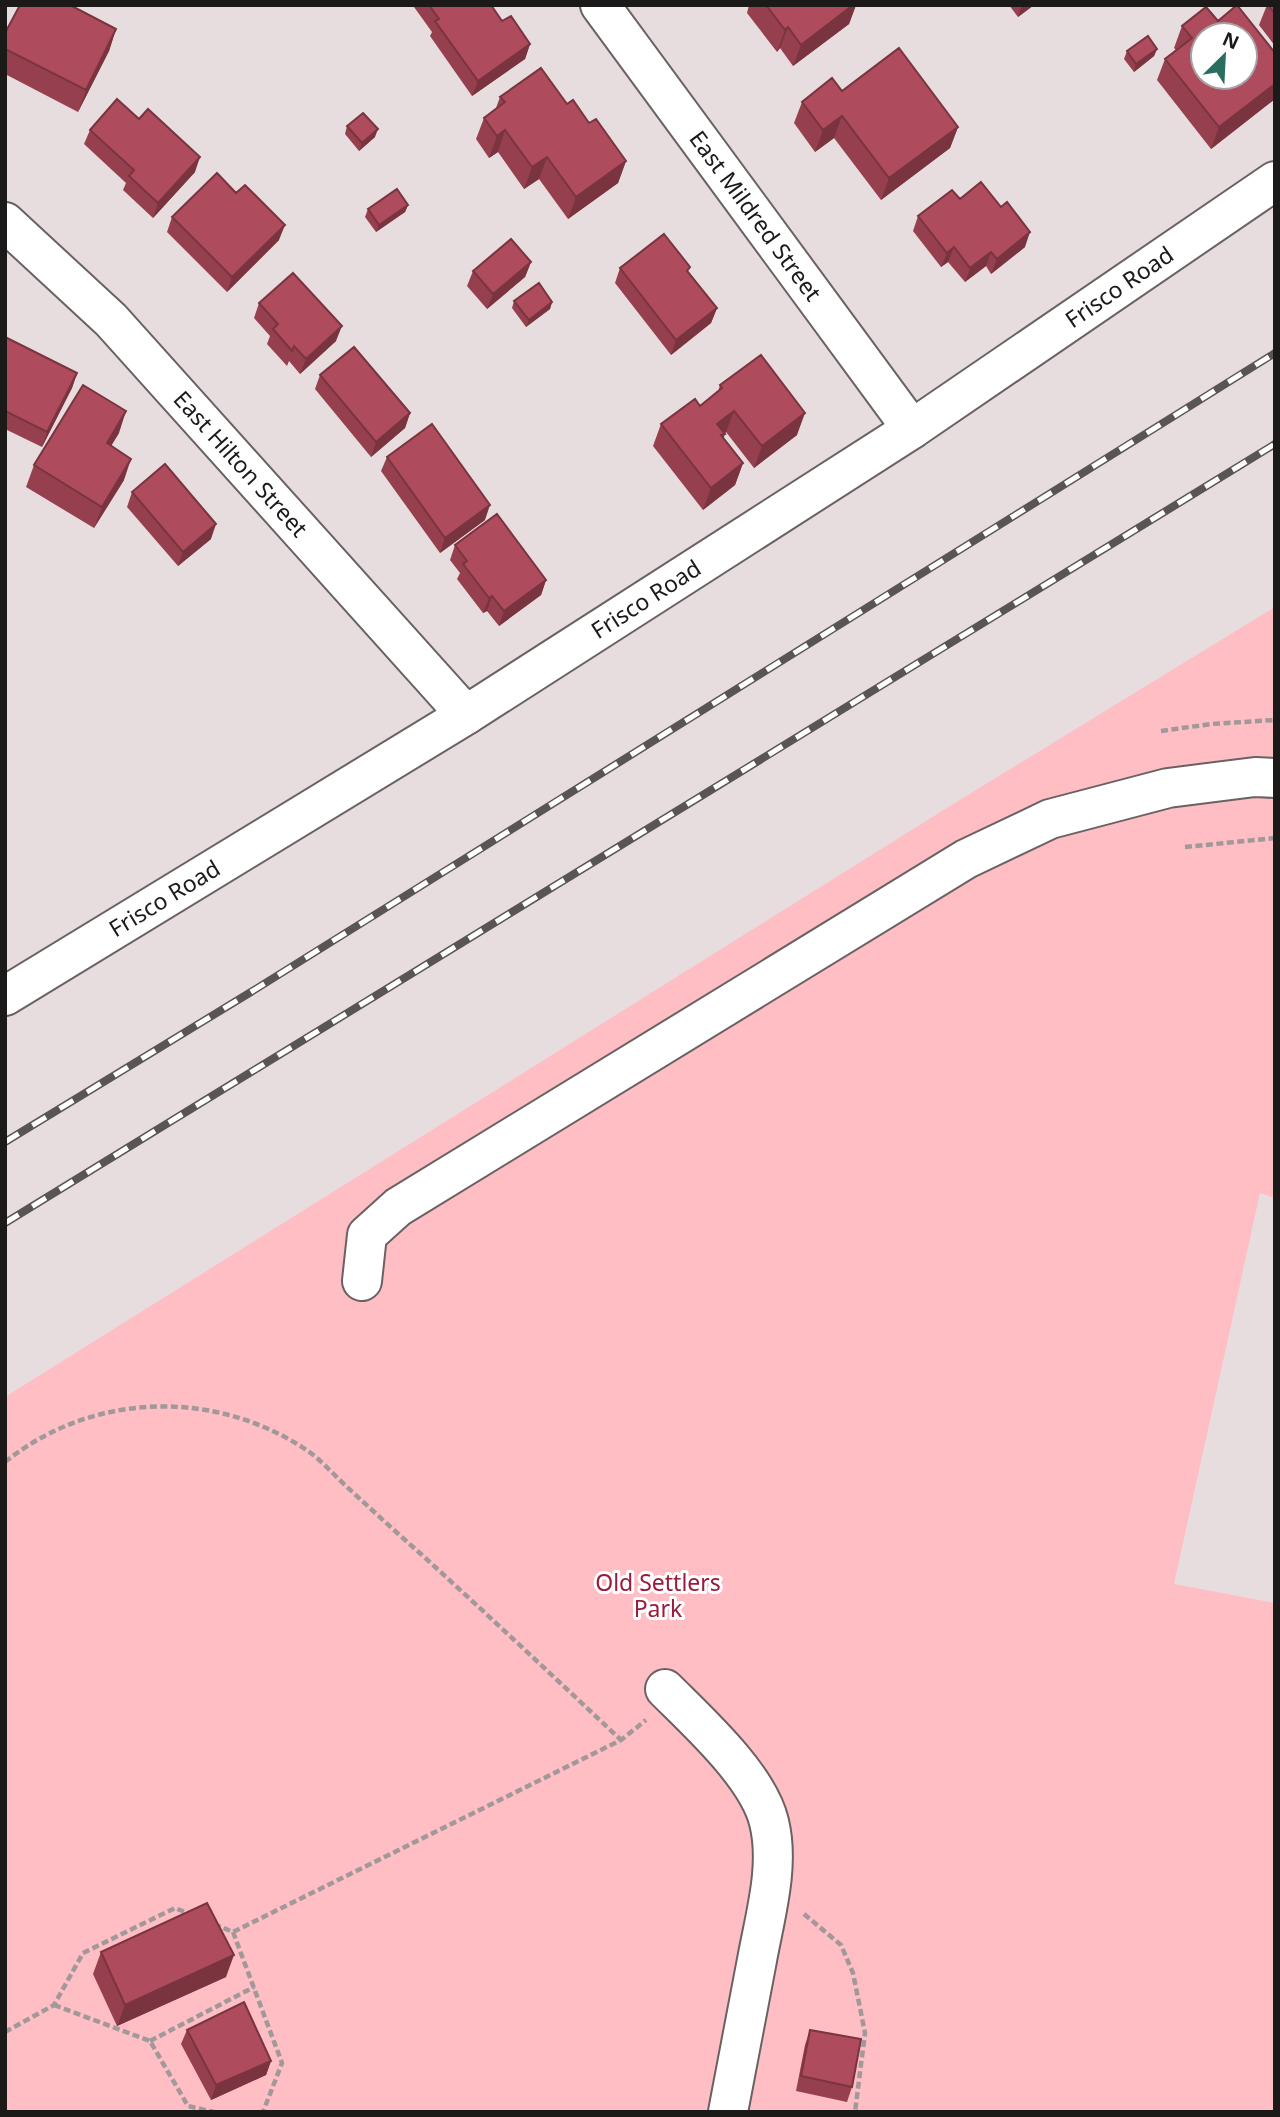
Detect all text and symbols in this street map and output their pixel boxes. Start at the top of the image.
north arrow [1189,21,1259,91]
text: N [1219,25,1243,55]
street label: East Mildred Street [683,124,830,307]
street label: Frisco Road [1058,238,1179,335]
street label: East Hilton Street [167,383,315,543]
street label: Frisco Road [585,551,707,646]
street label: Frisco Road [103,852,226,944]
park label: Old Settlers Park [595,1566,721,1624]

